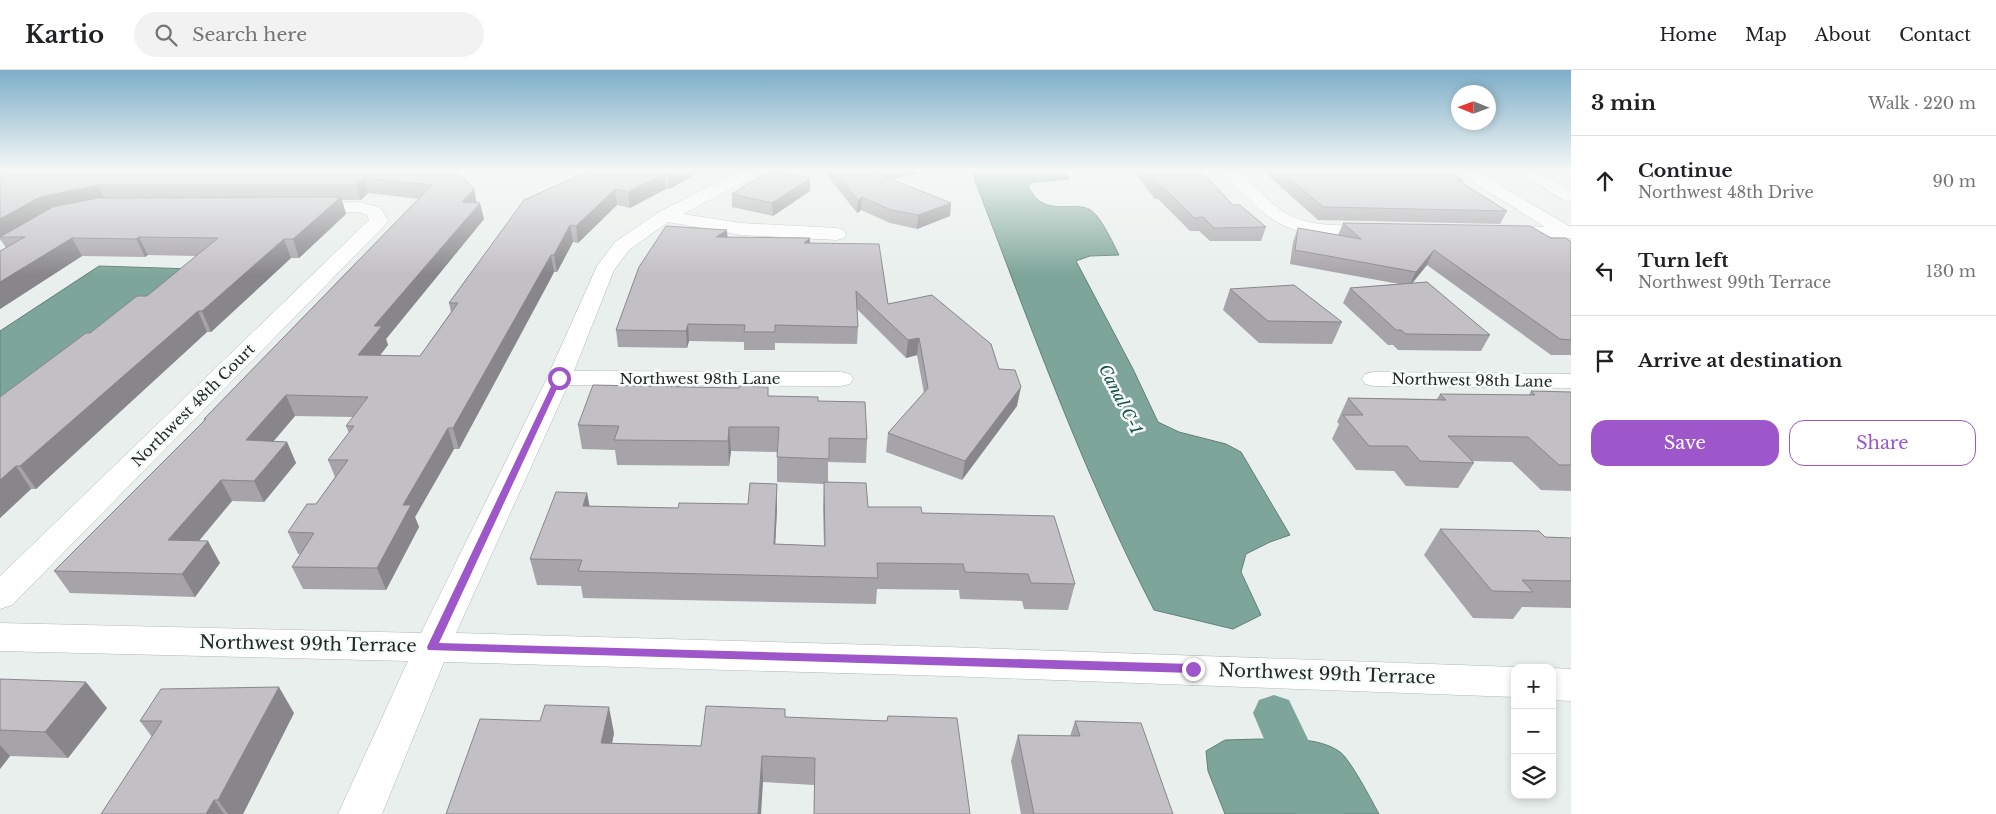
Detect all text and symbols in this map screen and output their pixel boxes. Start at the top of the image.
search box [134,12,484,57]
text: Kartio [25,20,104,49]
icon: search [152,21,180,49]
text: Search here [192,23,307,46]
text: Home [1659,24,1717,46]
text: Map [1745,24,1787,46]
text: About [1815,24,1871,46]
text: Contact [1899,24,1971,46]
north arrow [1451,85,1496,130]
text: 3 min [1591,90,1656,116]
text: Walk · 220 m [1868,93,1976,113]
text: Continue [1638,159,1733,182]
icon: ahead [1591,167,1619,195]
text: 90 m [1933,171,1976,191]
text: Northwest 48th Drive [1638,182,1814,202]
text: Turn left [1638,249,1729,272]
icon: left [1591,257,1619,285]
text: 130 m [1926,261,1976,281]
text: Northwest 99th Terrace [1638,272,1831,292]
street label: Northwest 48th Court [127,339,259,471]
icon: arrive [1591,347,1619,375]
text: Arrive at destination [1638,349,1842,372]
water label: Canal C-1 [1095,361,1147,437]
route start [548,367,571,390]
street label: Northwest 98th Lane [620,369,780,388]
street label: Northwest 98th Lane [1391,369,1553,391]
button: Save [1591,420,1779,466]
button: Share [1789,420,1976,466]
street label: Northwest 99th Terrace [199,631,417,657]
route end [1182,658,1205,681]
street label: Northwest 99th Terrace [1218,659,1436,689]
map controls [1511,664,1556,799]
button: + [1511,664,1556,709]
button: − [1511,709,1556,754]
button: layers [1511,754,1556,799]

